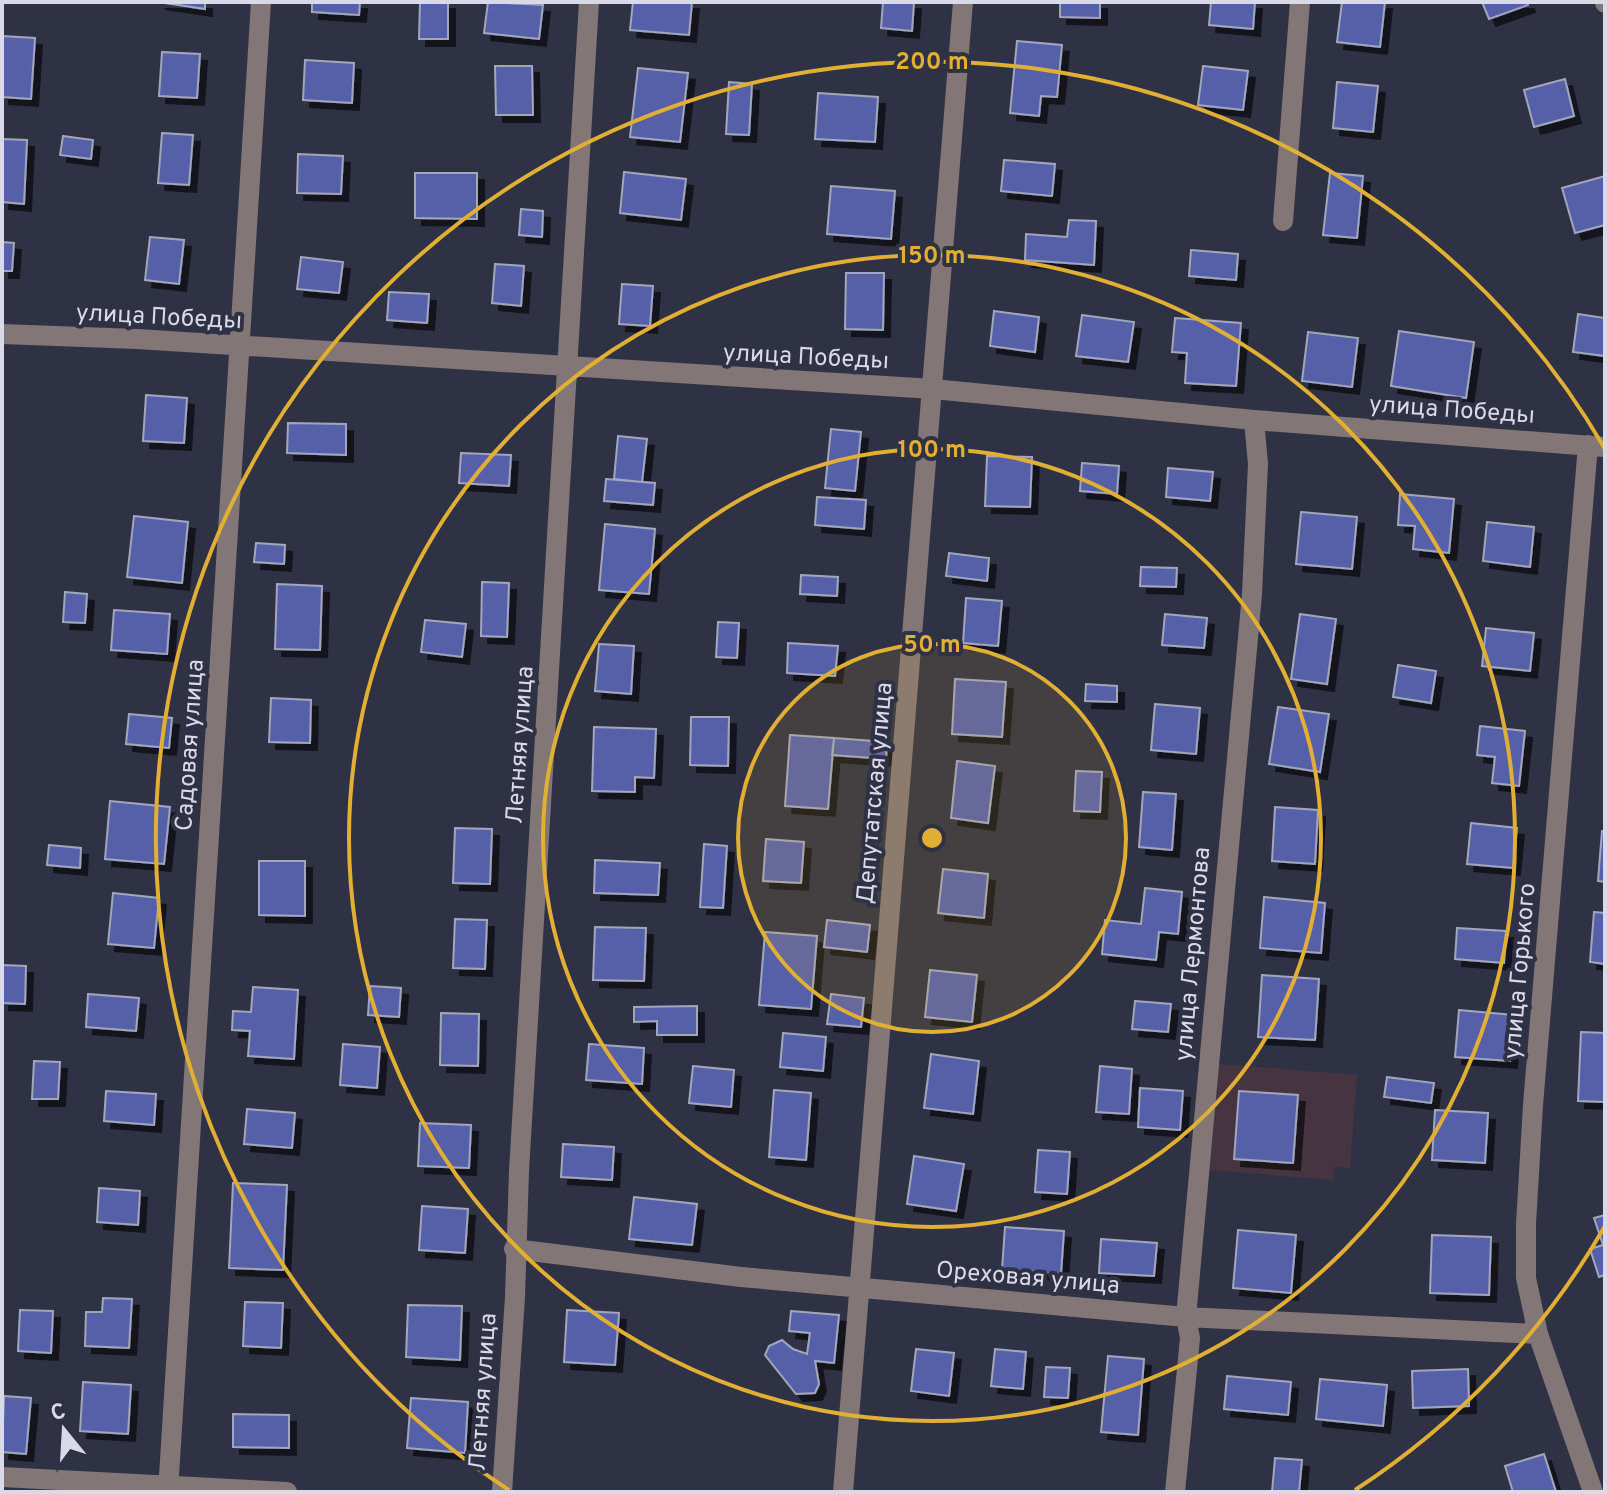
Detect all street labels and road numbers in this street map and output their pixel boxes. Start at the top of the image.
street label: улица Победы [75,299,243,337]
street label: улица Победы [722,339,890,377]
street label: улица Победы [1368,390,1536,432]
street label: Садовая улица [170,658,212,832]
street label: Летняя улица [501,665,541,825]
street label: Депутатская улица [851,681,901,905]
street label: улица Лермонтова [1170,846,1218,1063]
street label: улица Горького [1498,882,1544,1060]
street label: Ореховая улица [935,1256,1121,1302]
street label: Летняя улица [464,1312,504,1472]

